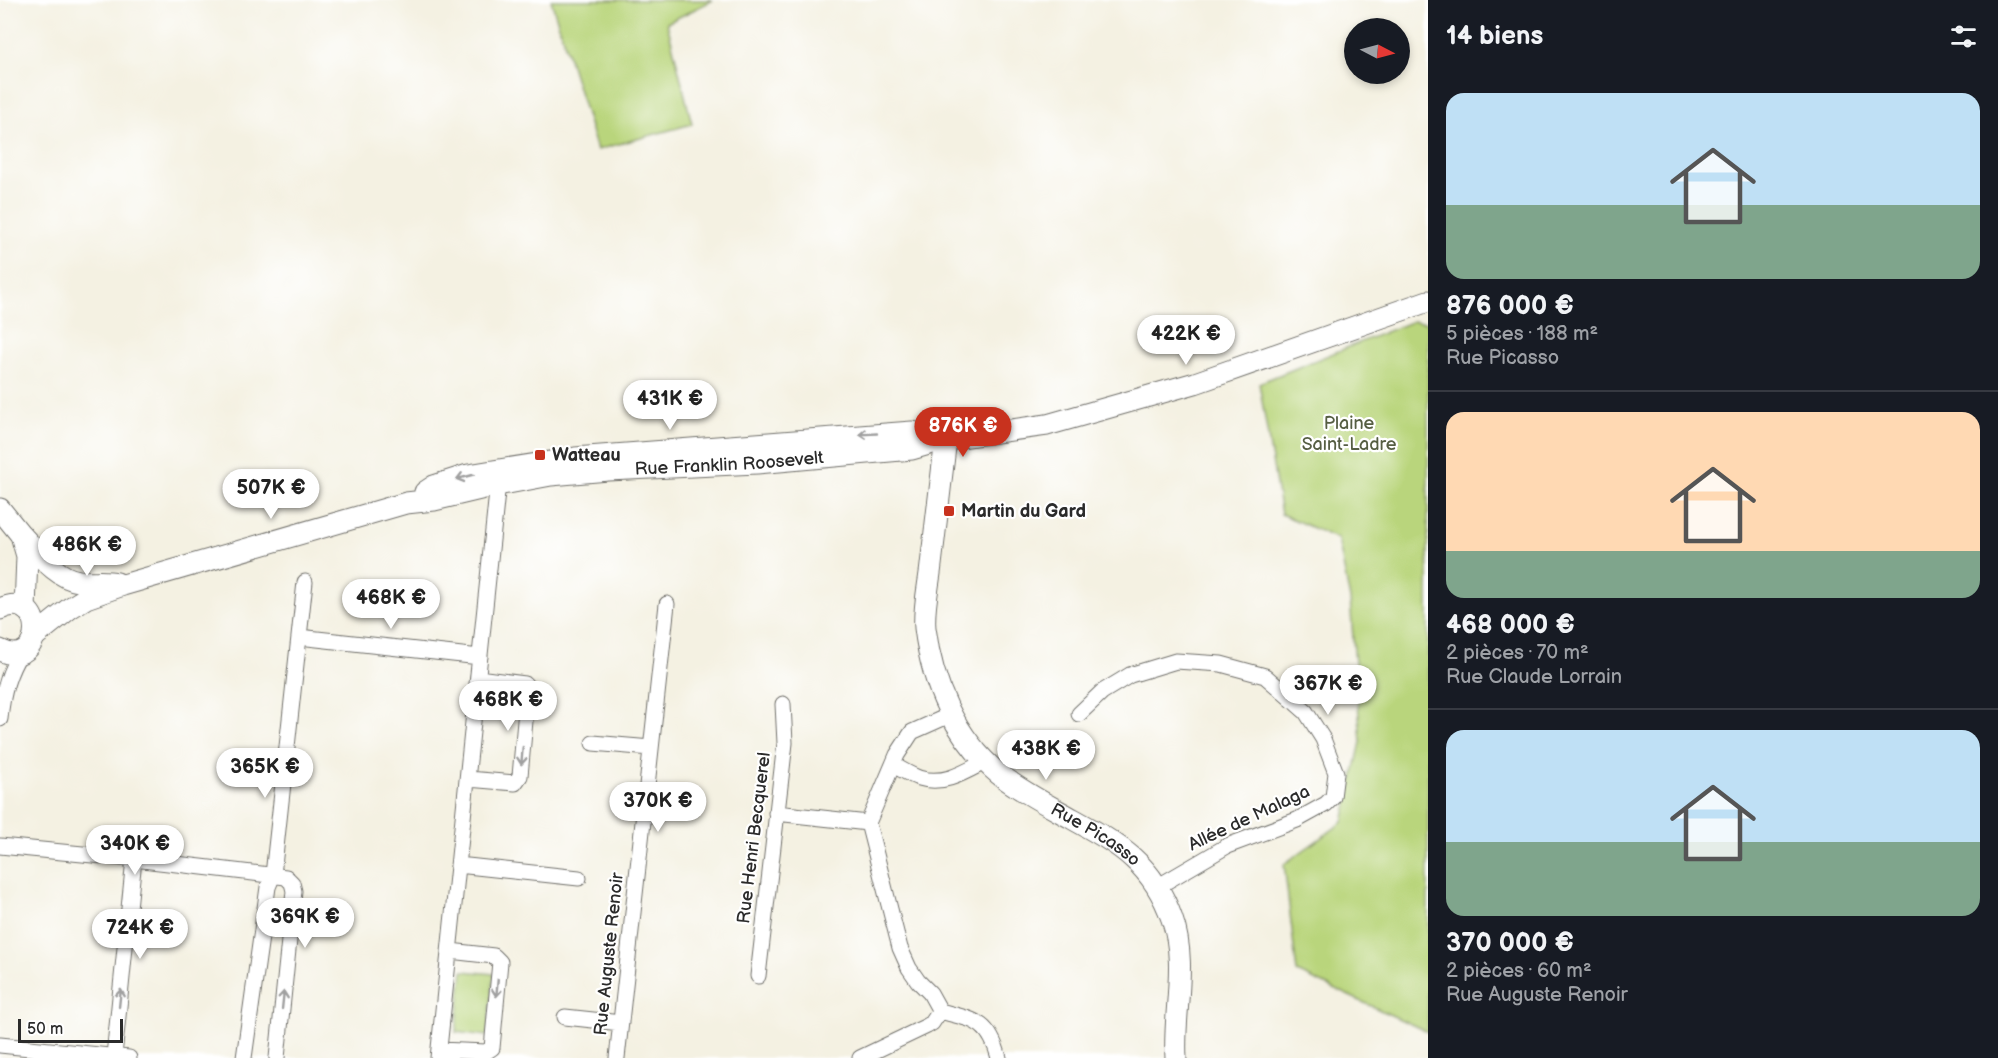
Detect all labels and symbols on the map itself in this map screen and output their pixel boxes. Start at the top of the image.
north arrow [1344,18,1410,84]
pin: 422K € [1137,315,1235,366]
pin: 431K € [621,380,719,431]
pin: 876K € [914,407,1012,458]
park label: Plaine Saint-Ladre [1302,413,1397,455]
one-way arrow [858,429,878,440]
place label: Watteau [552,445,621,466]
street label: Rue Franklin Roosevelt [634,446,825,479]
marker: Watteau [533,448,547,462]
pin: 507K € [222,469,320,520]
one-way arrow [456,472,475,483]
place label: Martin du Gard [961,501,1086,522]
marker: Martin du Gard [942,504,956,518]
pin: 486K € [38,526,136,577]
pin: 468K € [342,579,440,630]
pin: 367K € [1279,665,1377,716]
pin: 468K € [459,681,557,732]
pin: 438K € [997,730,1095,781]
one-way arrow [516,746,527,766]
pin: 365K € [216,748,314,799]
street label: Rue Henri Becquerel [733,751,775,925]
street label: Allée de Malaga [1185,781,1313,855]
pin: 370K € [609,782,707,833]
street label: Rue Picasso [1047,798,1145,870]
pin: 340K € [86,825,184,876]
street label: Rue Auguste Renoir [590,871,628,1036]
pin: 369K € [256,898,354,949]
pin: 724K € [91,909,189,960]
one-way arrow [491,978,502,998]
one-way arrow [115,989,126,1009]
one-way arrow [278,990,289,1010]
scale bar [18,1016,123,1044]

